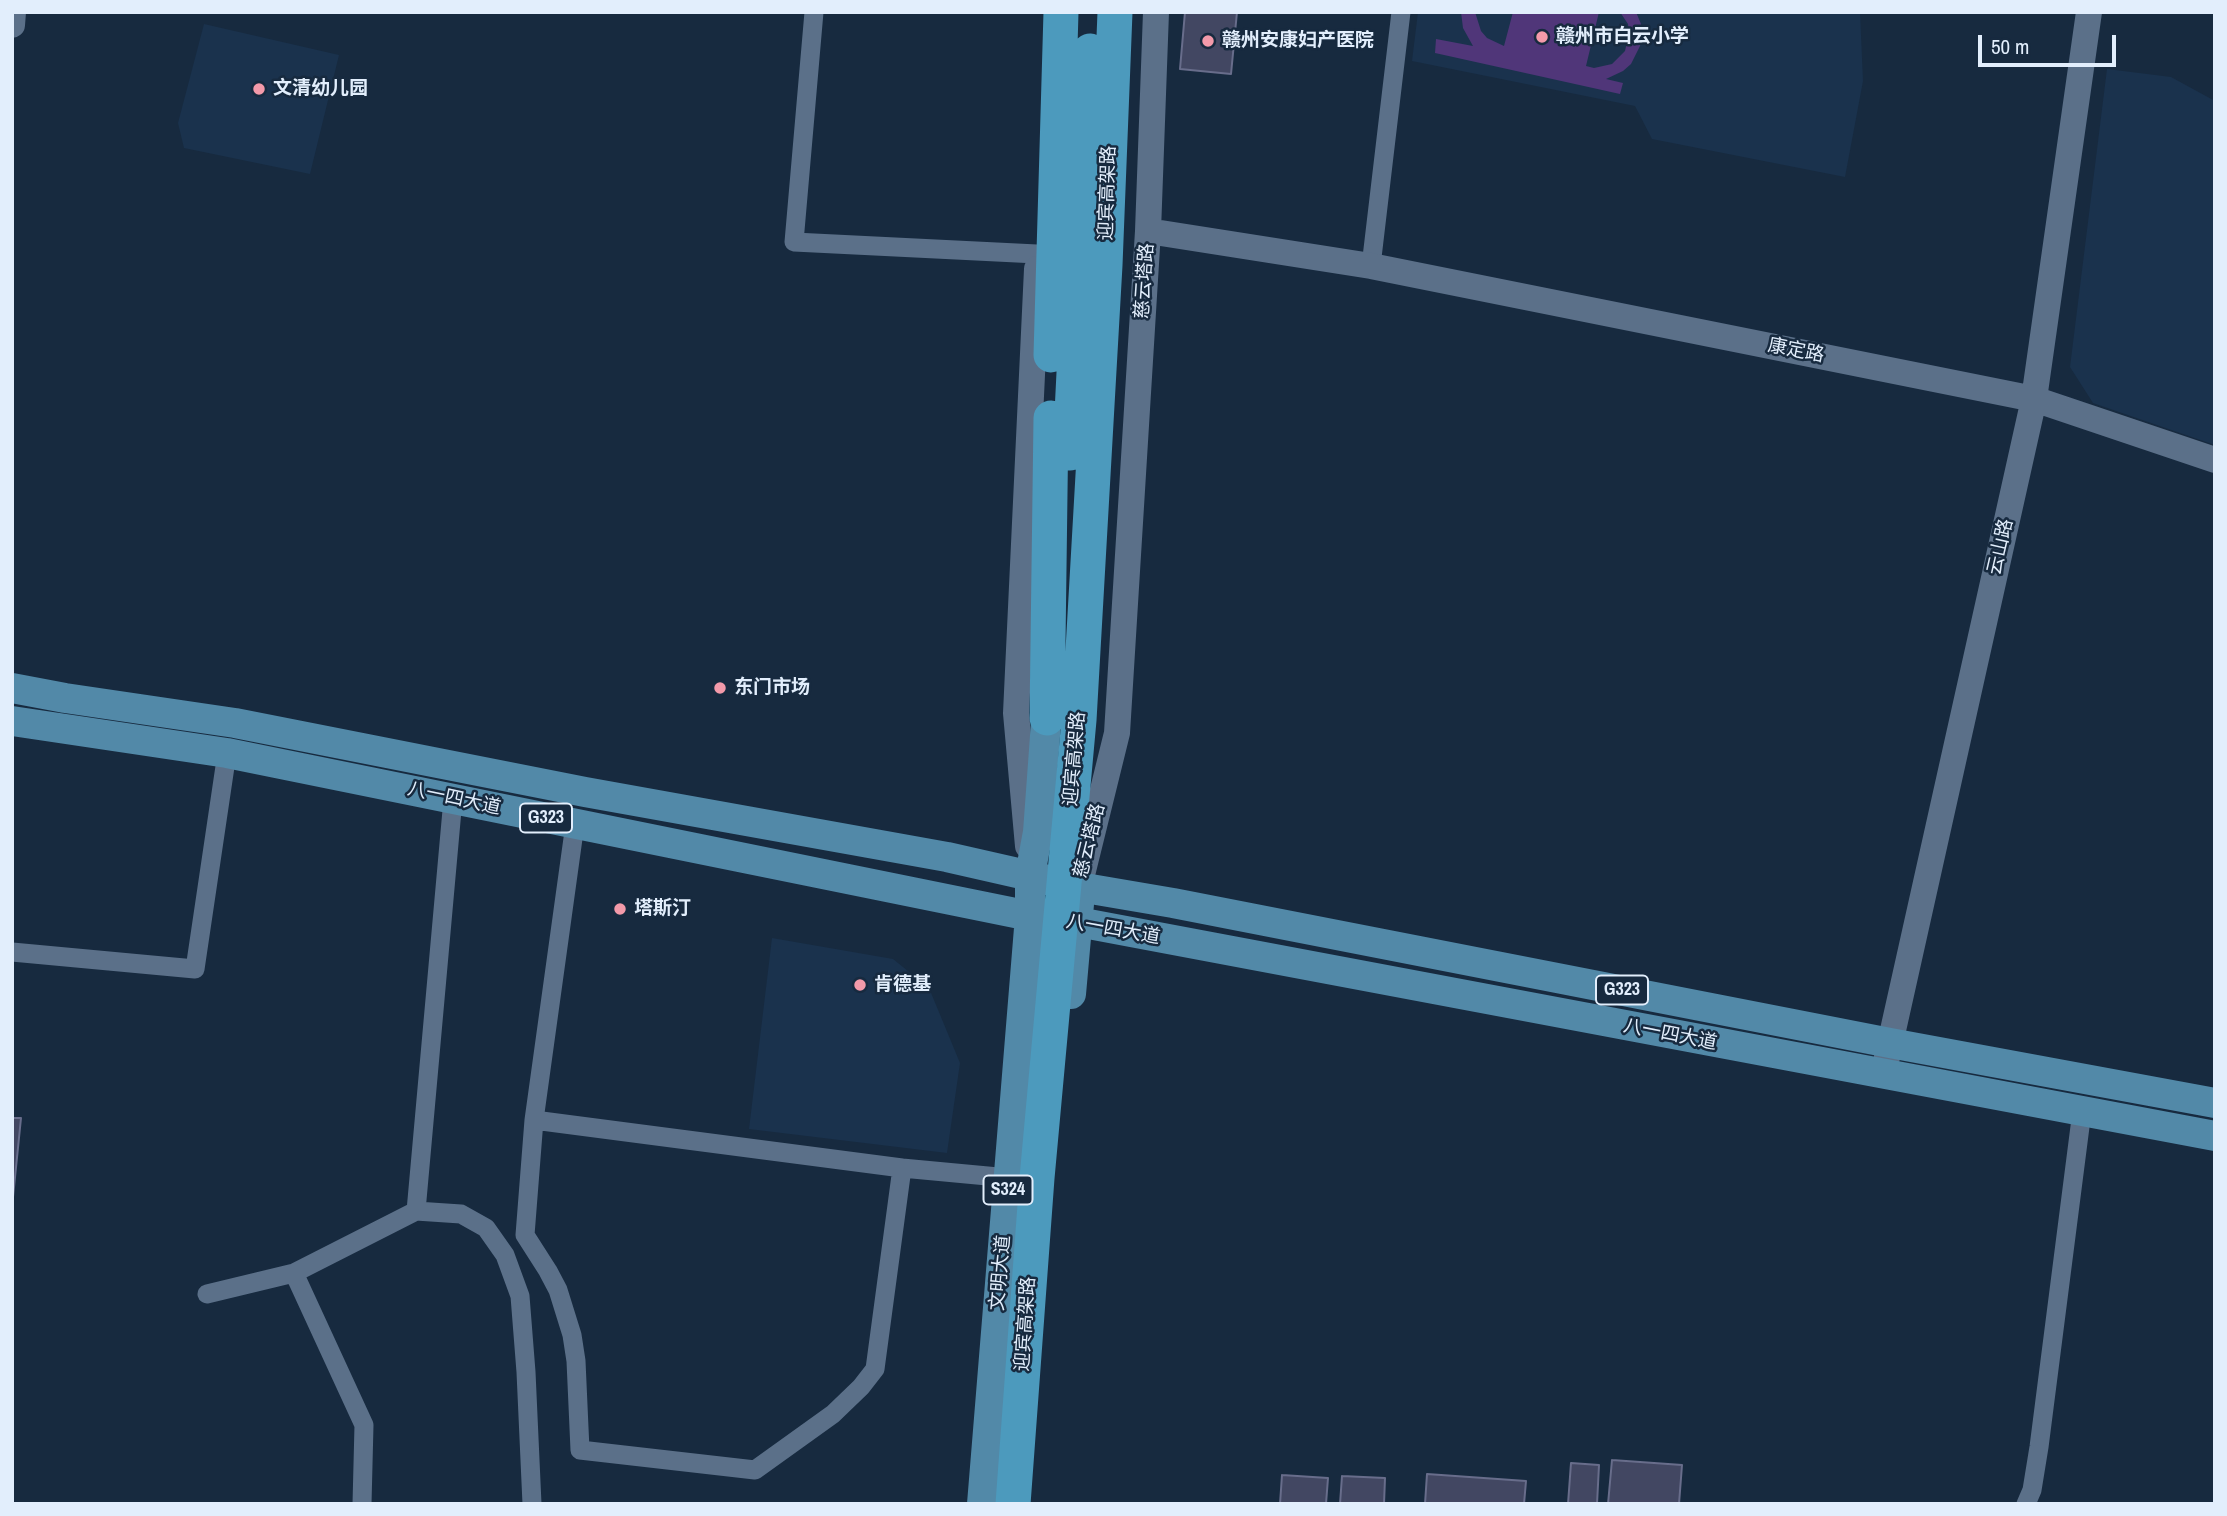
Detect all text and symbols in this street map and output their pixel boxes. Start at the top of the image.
scale bar [1982,21,2120,65]
place label: 赣州市白云小学 [1556,26,1689,48]
marker: 赣州市白云小学 [1534,29,1550,45]
place label: 赣州安康妇产医院 [1222,30,1374,52]
text: 50 m [1991,32,2029,61]
marker: 赣州安康妇产医院 [1200,33,1216,49]
place label: 文清幼儿园 [273,78,368,100]
marker: 文清幼儿园 [251,81,267,97]
street label: 迎宾高架路 [1095,145,1121,241]
street label: 慈云塔路 [1131,242,1159,320]
street label: 康定路 [1766,334,1826,368]
street label: 云山路 [1983,517,2019,577]
place label: 东门市场 [734,677,810,699]
marker: 东门市场 [712,680,728,696]
street label: 迎宾高架路 [1060,711,1090,807]
street label: 八一四大道 [405,778,503,820]
street label: 慈云塔路 [1070,801,1110,881]
road number: G323 [520,804,572,832]
place label: 塔斯汀 [634,898,691,920]
marker: 塔斯汀 [612,901,628,917]
street label: 八一四大道 [1064,911,1162,949]
place label: 肯德基 [874,974,931,996]
road number: G323 [1596,975,1648,1004]
marker: 肯德基 [852,977,868,993]
street label: 八一四大道 [1621,1015,1719,1055]
road number: S324 [984,1176,1032,1204]
street label: 文明大道 [986,1234,1016,1312]
street label: 迎宾高架路 [1011,1276,1041,1372]

